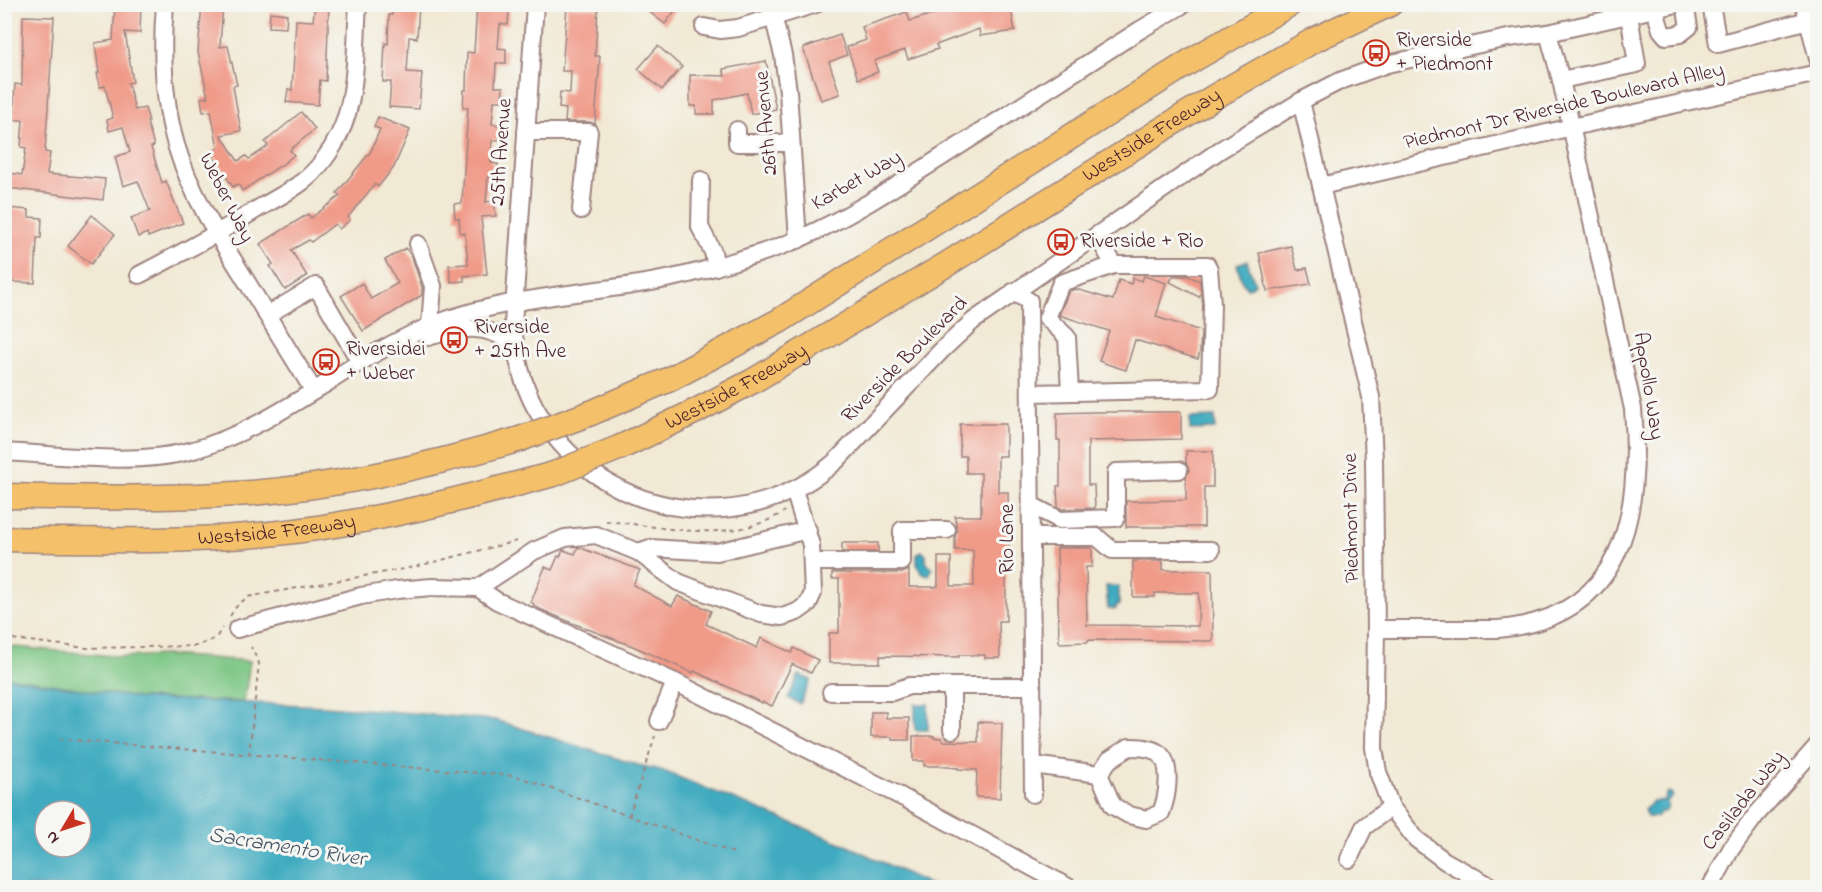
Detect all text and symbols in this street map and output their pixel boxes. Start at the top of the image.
place label: Riverside + Piedmont [1396,26,1493,80]
bus stop icon: Riverside + Piedmont [1361,38,1391,68]
street label: Piedmont Dr Riverside Boulevard Alley [1401,55,1728,160]
street label: 26th Avenue [747,69,787,176]
street label: Westside Freeway [1077,81,1228,191]
street label: 25th Avenue [483,97,521,207]
street label: Karbet Way [806,143,909,221]
street label: Weber Way [189,148,261,249]
bus stop icon: Riverside + Rio [1046,227,1076,257]
place label: Riverside + Rio [1080,227,1204,257]
street label: Riverside Boulevard [835,290,975,430]
place label: Riverside + 25th Ave [474,313,567,367]
bus stop icon: Riverside + 25th Ave [439,325,469,355]
street label: Appollo Way [1623,330,1671,442]
place label: Riversidei + Weber [346,335,426,389]
street label: Westside Freeway [660,336,815,439]
bus stop icon: Riversidei + Weber [311,347,341,377]
street label: Piedmont Drive [1336,452,1368,583]
street label: Rio Lane [993,503,1023,574]
street label: Westside Freeway [197,507,358,554]
street label: Casilada Way [1695,745,1794,859]
north arrow [33,799,93,859]
water label: Sacramento River [206,820,371,877]
text: N [40,825,66,849]

